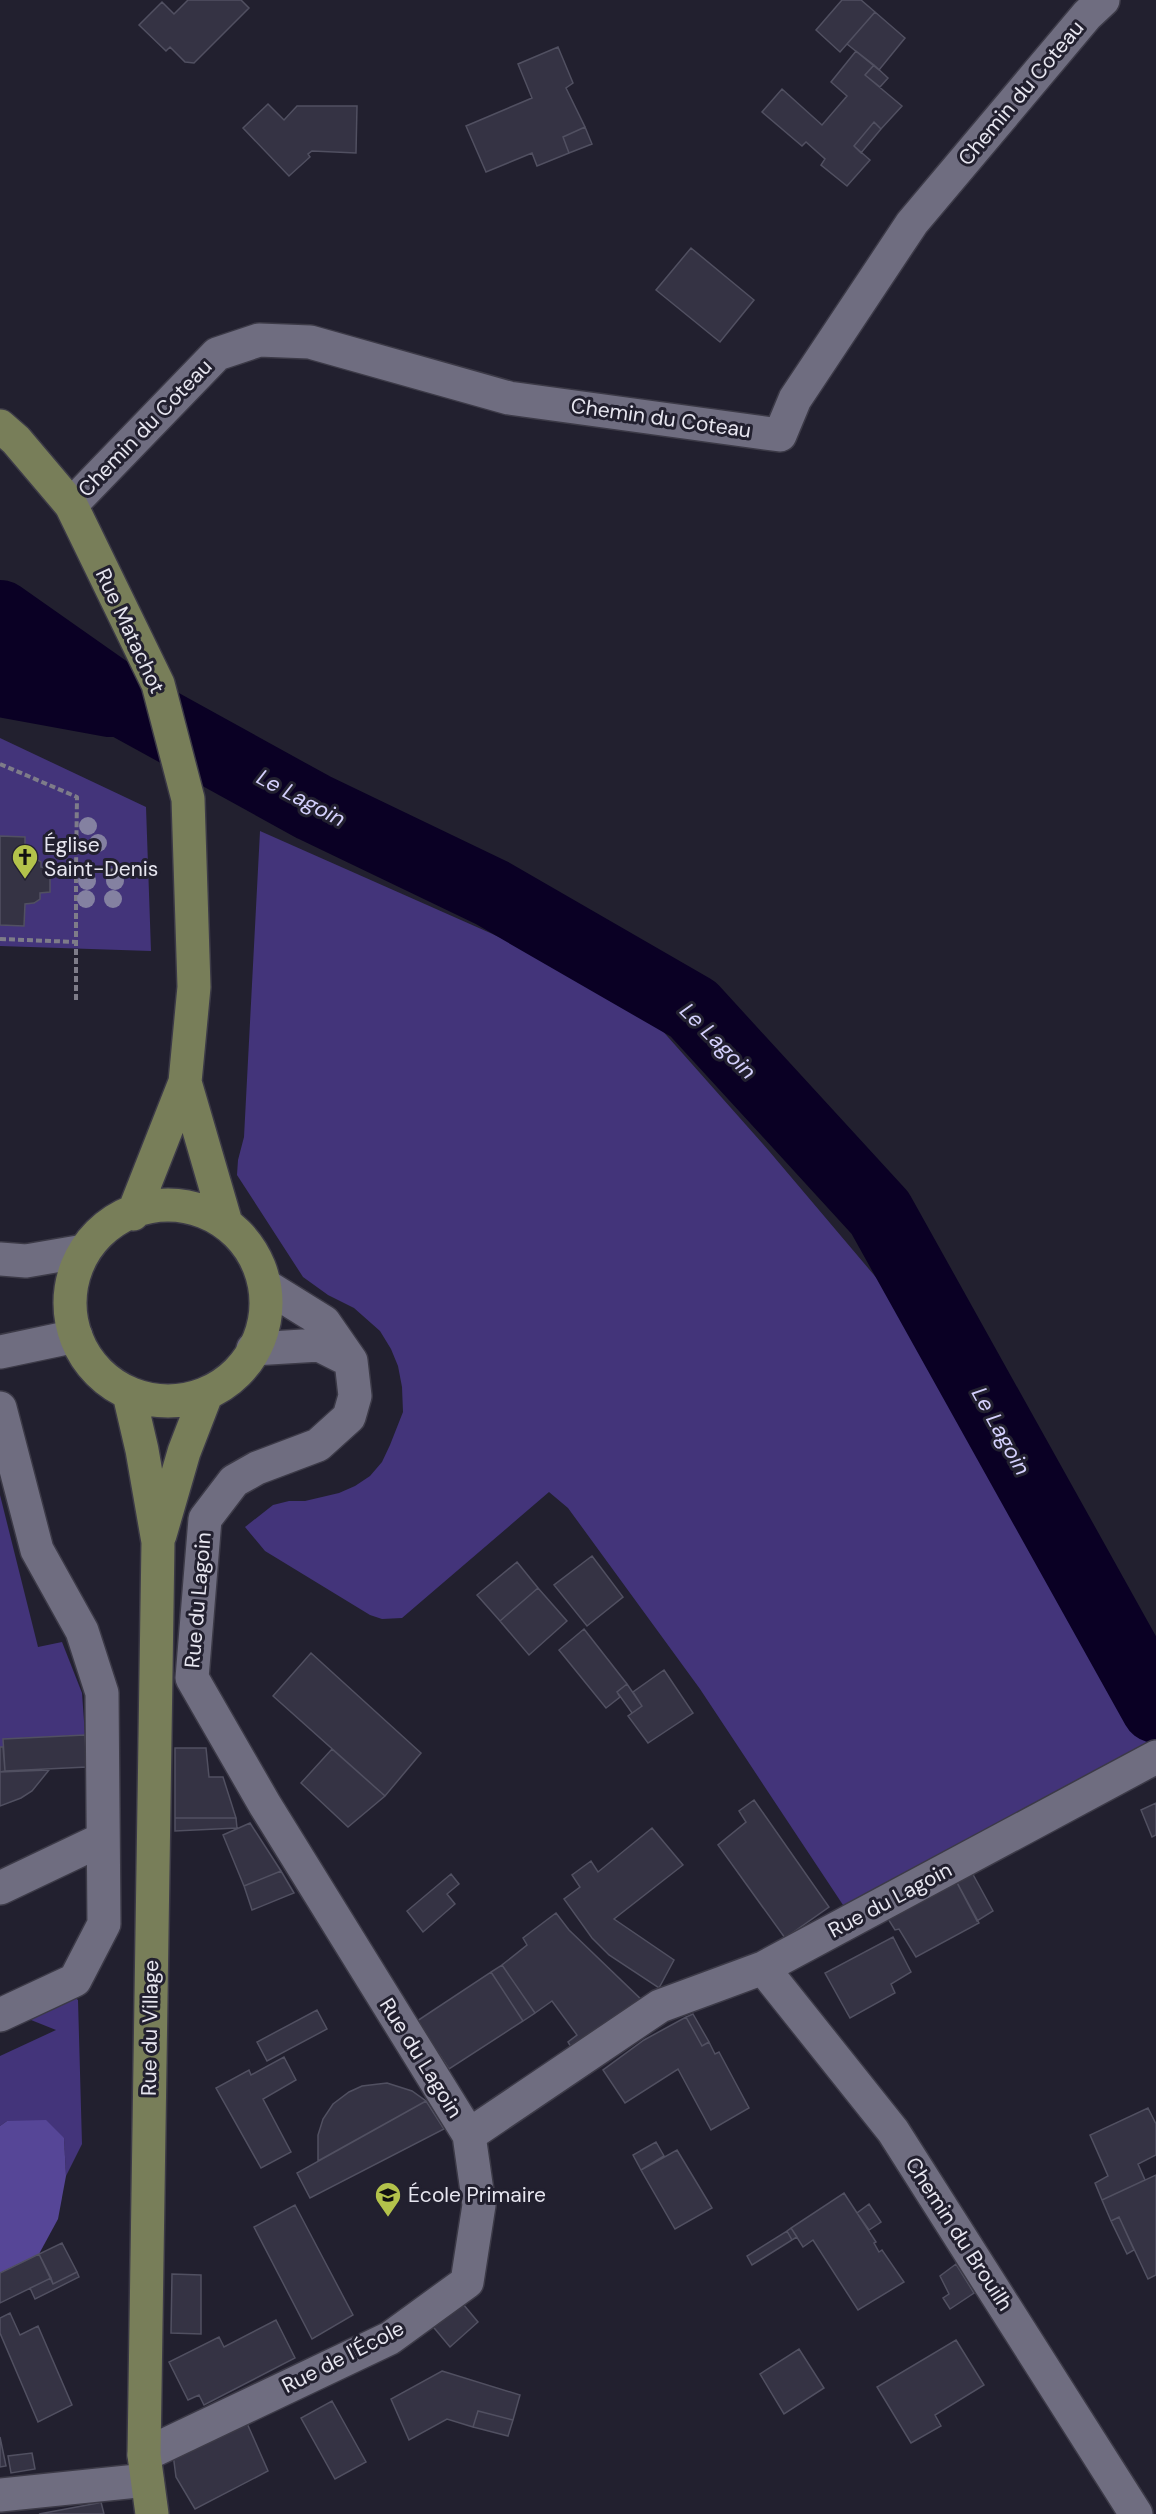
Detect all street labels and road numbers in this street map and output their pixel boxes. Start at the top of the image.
street label: Chemin du Coteau [952,14,1090,172]
street label: Chemin du Coteau [72,353,218,503]
street label: Chemin du Coteau [569,391,753,445]
street label: Rue Matachot [89,564,171,698]
street label: Rue du Lagoin [178,1531,218,1669]
street label: Rue du Lagoin [823,1856,957,1944]
street label: Rue du Village [135,1960,165,2096]
street label: Rue du Lagoin [373,1993,469,2123]
street label: Chemin du Brouilh [899,2152,1019,2316]
street label: Rue de l'École [277,2314,409,2400]

